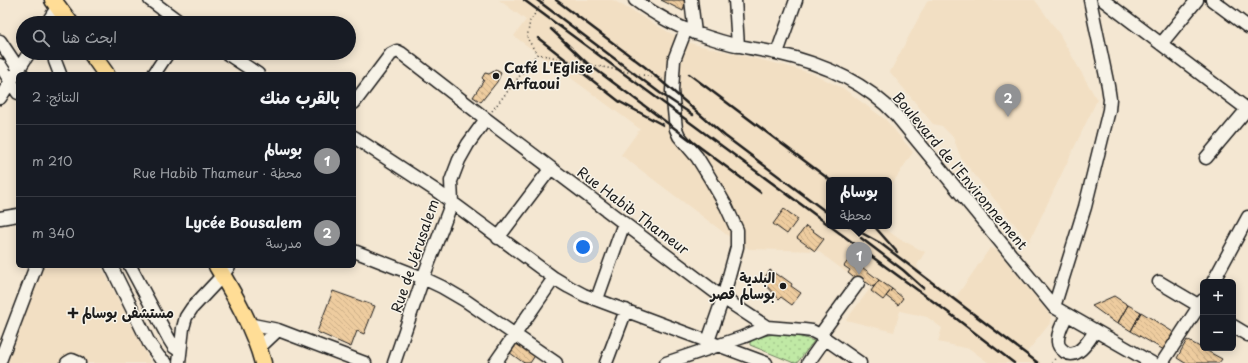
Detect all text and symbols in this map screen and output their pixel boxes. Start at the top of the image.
search box [16,16,356,60]
text: ابحث هنا [62,25,117,48]
icon: search [30,27,52,49]
place label: Café L'Eglise Arfaoui [504,57,593,94]
marker: Café L'Eglise Arfaoui [491,71,501,81]
text: بالقرب منك [260,84,340,110]
pin: 2 [995,84,1021,117]
text: النتائج: 2 [32,87,79,106]
street label: Boulevard de l'Environnement [888,87,1033,254]
text: بوسالم [264,137,302,160]
text: 210 m [32,151,73,170]
text: 1 [324,151,330,170]
street label: Rue Habib Thameur [573,162,694,260]
text: محطة · Rue Habib Thameur [133,163,302,182]
popup [826,177,892,229]
text: بوسالم [840,179,878,202]
street label: Rue de Jérusalem [385,196,444,315]
text: محطة [840,205,872,224]
text: Lycée Bousalem [185,210,302,233]
text: 340 m [32,223,75,242]
text: 2 [322,223,332,242]
text: مدرسة [266,233,302,252]
your location [573,237,593,257]
pin: 1 [846,242,872,275]
place label: البلدية بوسالم قصر [708,267,775,305]
map controls [1200,279,1236,351]
button: + [1200,279,1236,315]
marker: البلدية بوسالم قصر [778,281,788,291]
place label: مستشفى بوسالم [82,302,174,324]
marker: مستشفى بوسالم [67,307,79,319]
button: − [1200,315,1236,351]

